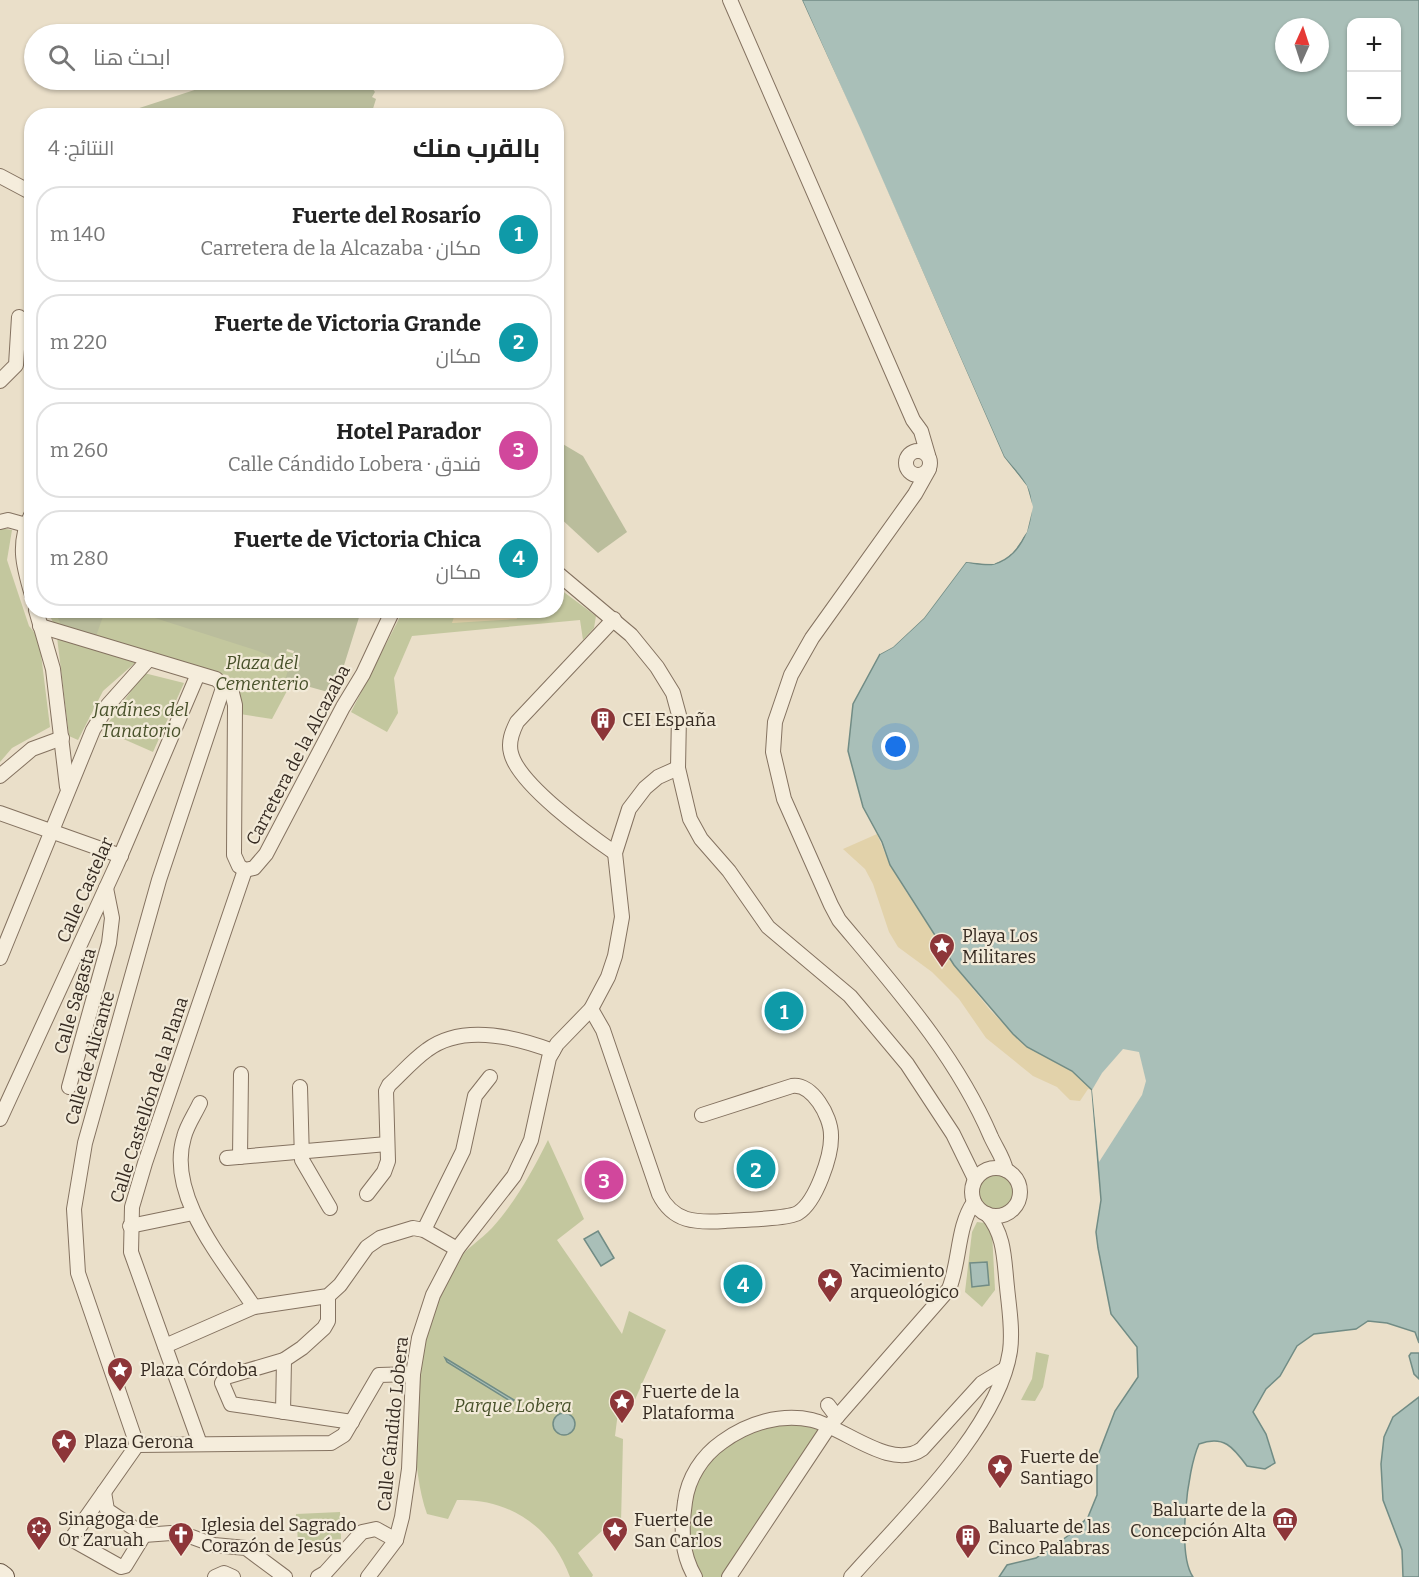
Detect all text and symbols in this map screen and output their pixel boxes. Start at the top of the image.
north arrow [1275,18,1329,72]
map controls [1347,18,1401,126]
button: + [1347,18,1401,72]
search box [24,24,564,90]
icon: search [45,41,78,74]
text: ابحث هنا [93,44,171,71]
button: − [1347,72,1401,126]
text: بالقرب منك [413,133,540,164]
text: النتائج: 4 [48,136,114,160]
text: Fuerte del Rosarío [292,202,481,229]
text: 140 m [50,222,106,246]
text: 1 [514,222,523,246]
text: مكان · Carretera de la Alcazaba [200,236,481,260]
text: Fuerte de Victoria Grande [214,310,481,337]
text: 220 m [50,330,108,354]
text: 2 [513,330,524,354]
text: مكان [436,344,481,368]
text: Hotel Parador [336,418,481,445]
text: 260 m [50,438,109,462]
text: 3 [513,438,524,462]
text: فندق · Calle Cándido Lobera [228,452,481,476]
text: Fuerte de Victoria Chica [234,526,481,553]
text: 280 m [50,546,109,570]
text: 4 [512,546,525,570]
text: مكان [436,560,481,584]
park label: Plaza del Cementerio [215,652,309,695]
street label: Carretera de la Alcazaba [241,661,355,849]
park label: Jardínes del Tanatorio [91,699,189,742]
building icon: CEI España [588,705,618,743]
place label: CEI España [622,709,716,731]
your location [881,732,910,761]
street label: Calle Castelar [52,834,118,946]
place label: Playa Los Militares [962,925,1038,968]
place icon: Playa Los Militares [927,931,957,969]
street label: Calle Sagasta [49,945,101,1057]
street label: Calle de Alicante [60,988,120,1128]
pin: 1 [764,988,804,1034]
street label: Calle Castellón de la Plana [105,994,193,1206]
pin: 2 [736,1146,776,1192]
pin: 3 [584,1158,624,1202]
place label: Yacimiento arqueológico [850,1260,959,1303]
pin: 4 [724,1262,762,1306]
place icon: Yacimiento arqueológico [815,1266,845,1304]
street label: Calle Cándido Lobera [373,1335,413,1512]
place icon: Plaza Córdoba [105,1355,135,1393]
place label: Plaza Córdoba [140,1359,258,1381]
place label: Fuerte de la Plataforma [642,1381,740,1424]
place icon: Fuerte de la Plataforma [607,1387,637,1425]
park label: Parque Lobera [454,1395,572,1417]
place icon: Plaza Gerona [49,1427,79,1465]
place label: Plaza Gerona [84,1431,194,1453]
place label: Fuerte de Santiago [1020,1446,1099,1489]
place icon: Fuerte de Santiago [985,1452,1015,1490]
place label: Baluarte de la Concepción Alta [1130,1499,1266,1542]
museum icon: Baluarte de la Concepción Alta [1270,1505,1300,1543]
place label: Sinagoga de Or Zaruah [58,1508,159,1551]
place label: Fuerte de San Carlos [634,1509,722,1552]
synagogue icon: Sinagoga de Or Zaruah [24,1514,54,1552]
place label: Iglesia del Sagrado Corazón de Jesús [201,1514,357,1557]
place icon: Fuerte de San Carlos [600,1515,630,1553]
place label: Baluarte de las Cinco Palabras [988,1516,1110,1559]
church icon: Iglesia del Sagrado Corazón de Jesús [166,1520,196,1558]
building icon: Baluarte de las Cinco Palabras [953,1522,983,1560]

